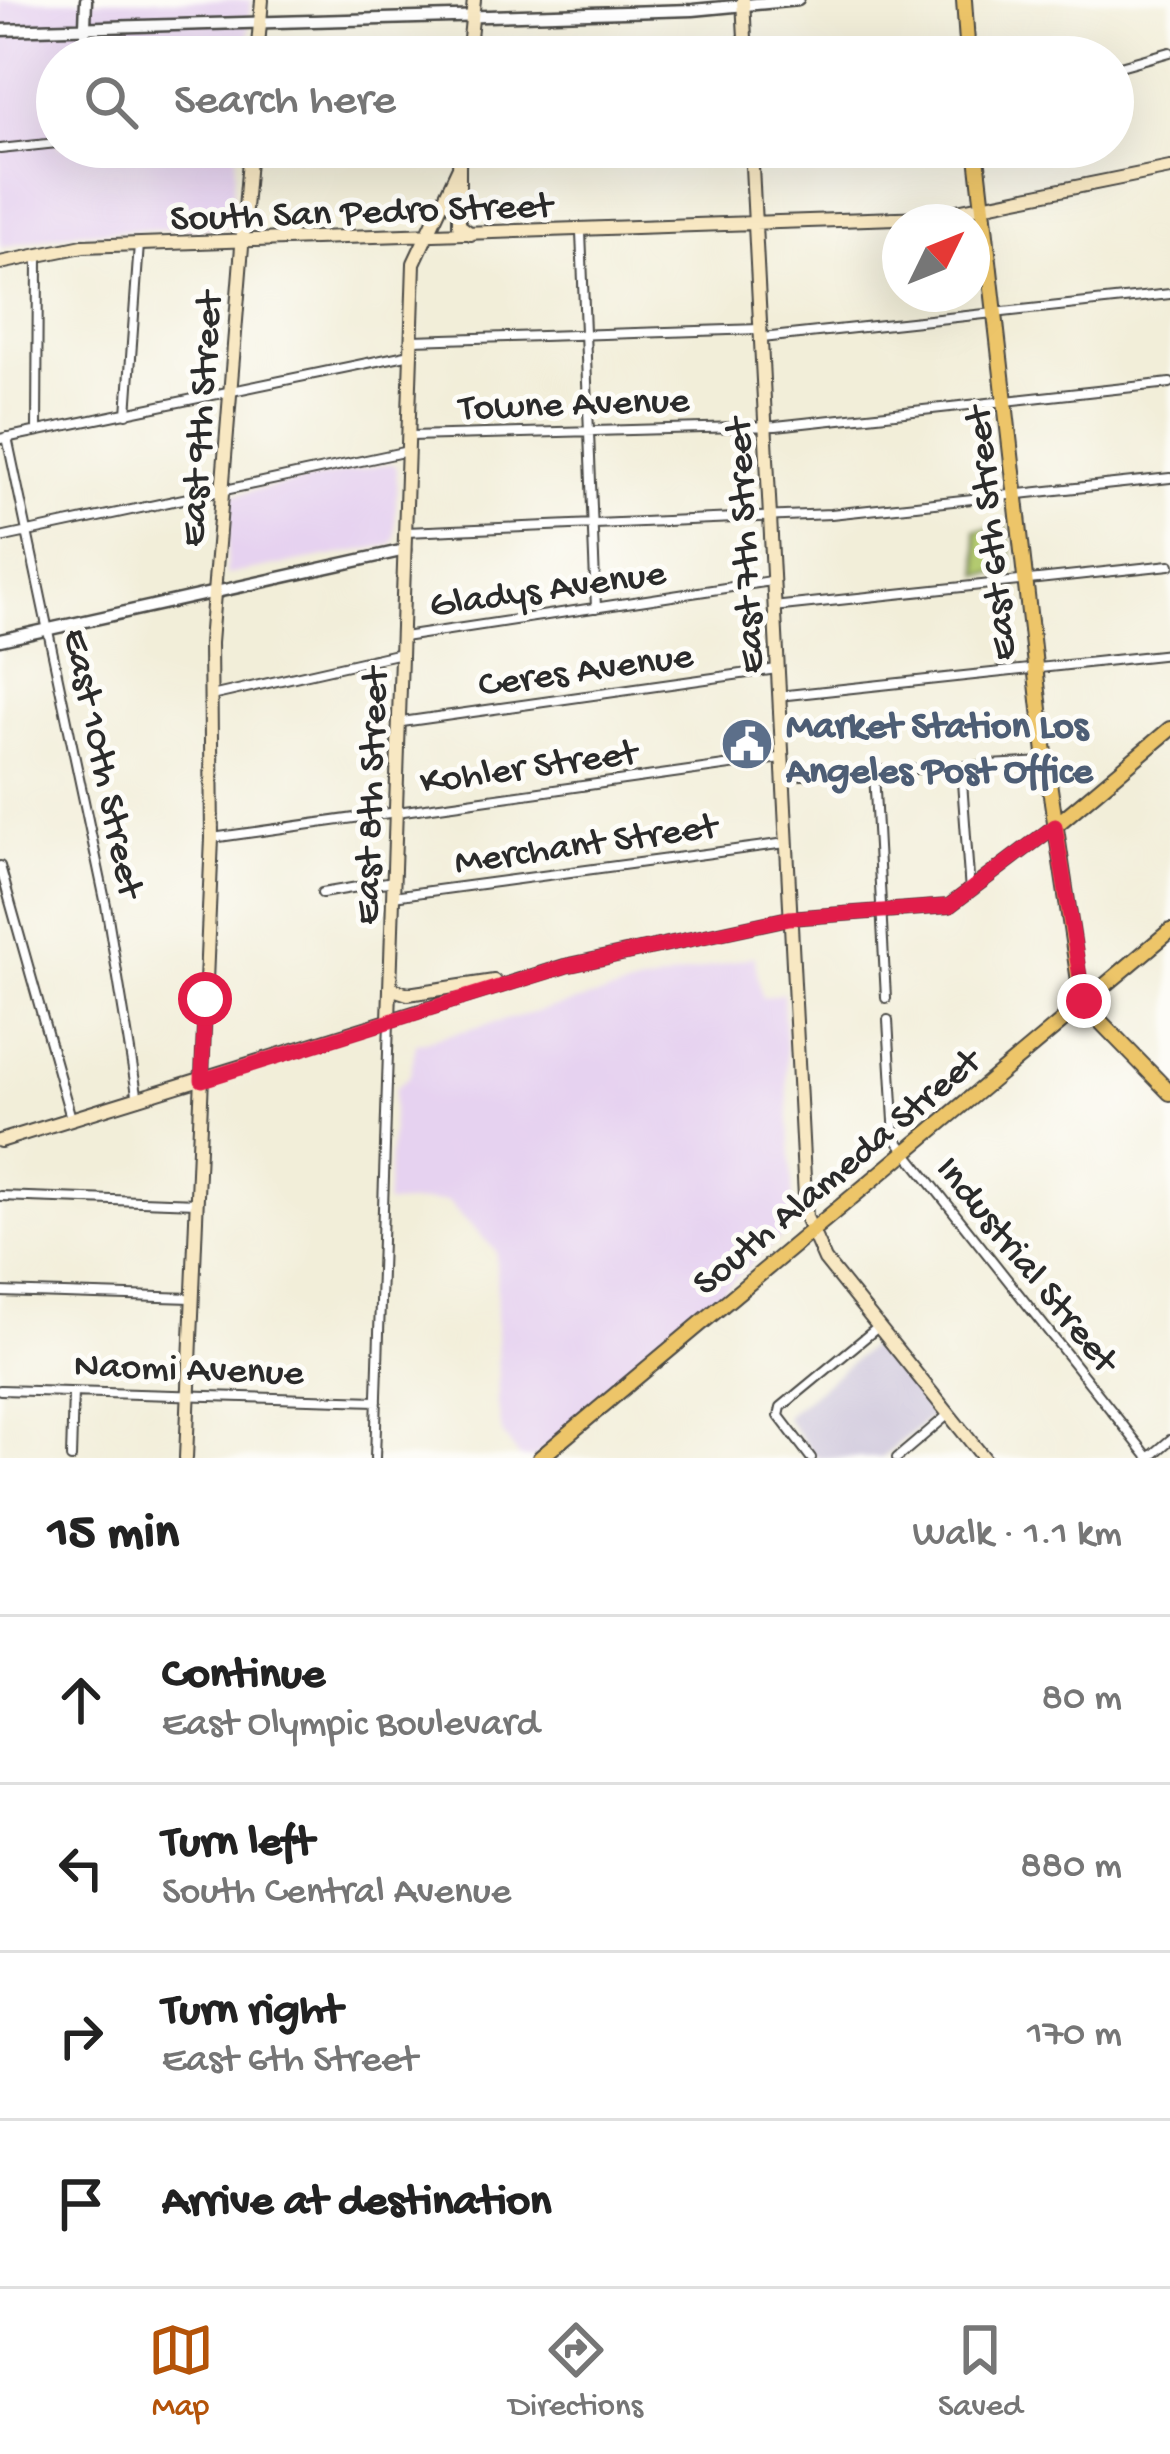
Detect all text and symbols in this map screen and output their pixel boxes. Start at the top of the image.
search box [36,36,1134,168]
icon: search [78,69,144,135]
text: Search here [174,76,396,129]
street label: South San Pedro Street [170,185,556,245]
north arrow [882,204,990,312]
street label: East 9th Street [172,288,236,548]
street label: Towne Avenue [456,380,691,434]
street label: East 6th Street [957,401,1030,663]
street label: East 7th Street [718,414,778,675]
street label: Gladys Avenue [427,552,670,631]
street label: East 10th Street [49,625,152,905]
street label: Ceres Avenue [476,635,697,711]
street label: East 8th Street [347,664,402,925]
place label: Market Station Los Angeles Post Office [785,706,1095,797]
public building icon: Market Station Los Angeles Post Office [719,716,775,772]
street label: Kohler Street [418,732,643,808]
street label: Merchant Street [452,805,723,888]
route start [178,972,232,1026]
route end [1057,974,1111,1028]
street label: South Alameda Street [685,1039,994,1308]
street label: Industrial Street [923,1149,1128,1386]
street label: Naomi Avenue [73,1345,305,1399]
text: 15 min [48,1506,179,1566]
text: Walk · 1.1 km [912,1513,1122,1559]
text: Continue [162,1650,325,1703]
icon: ahead [48,1667,114,1733]
text: 80 m [1042,1677,1122,1723]
text: East Olympic Boulevard [162,1703,539,1749]
text: Turn left [162,1818,314,1871]
icon: left [48,1835,114,1901]
text: 880 m [1020,1845,1122,1891]
text: South Central Avenue [162,1871,511,1917]
text: Turn right [162,1986,342,2039]
icon: right [48,2003,114,2069]
text: 170 m [1027,2013,1122,2059]
text: East 6th Street [162,2039,417,2085]
icon: arrive [48,2171,114,2237]
text: Arrive at destination [162,2177,551,2230]
tab: Map [148,2317,214,2427]
tab: Directions [509,2317,643,2427]
tab: Saved [938,2317,1022,2427]

